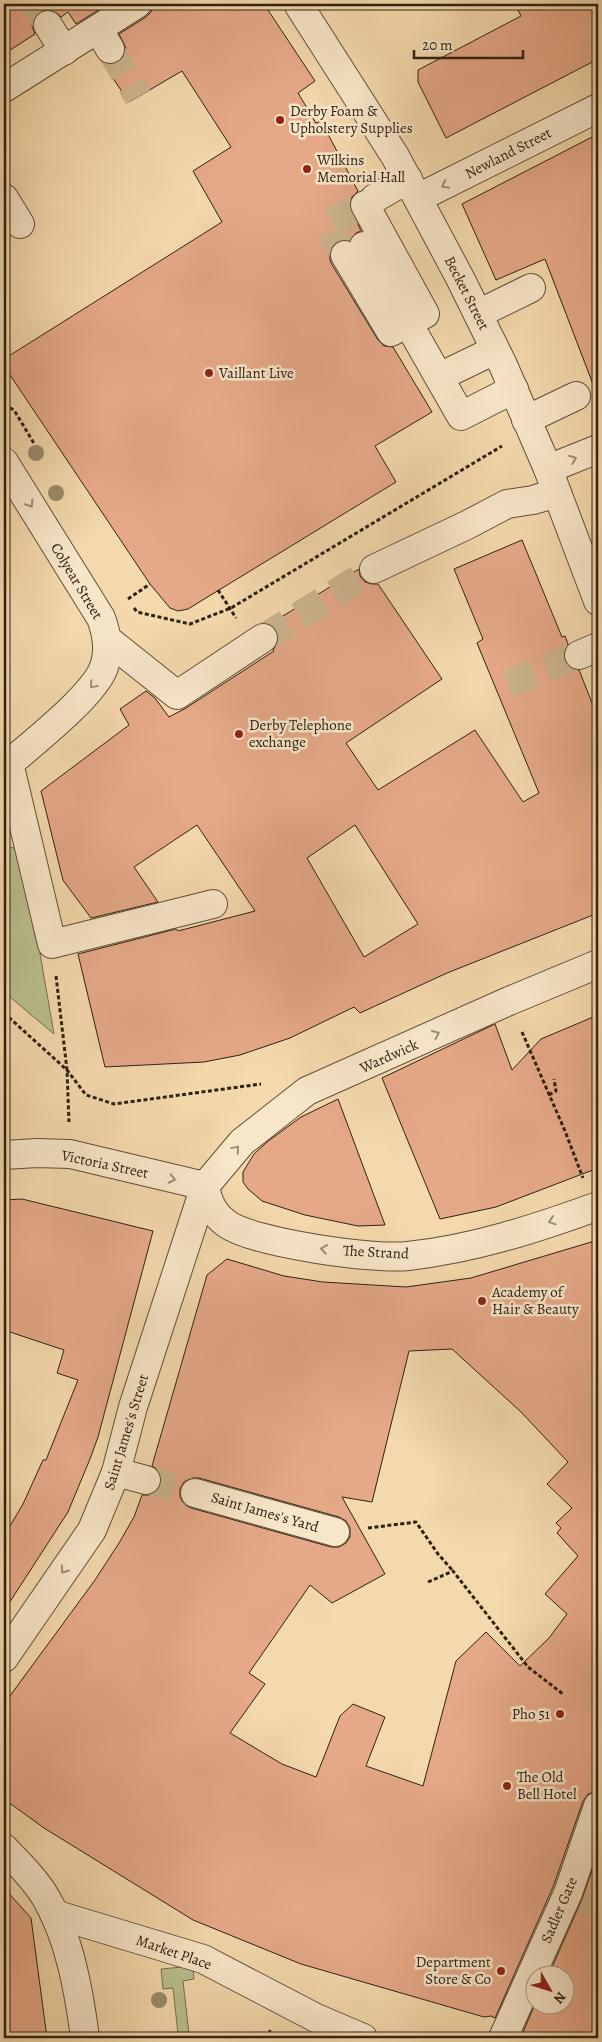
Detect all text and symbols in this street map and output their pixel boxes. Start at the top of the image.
scale bar [414,28,523,60]
text: 20 m [422,35,453,55]
place label: Derby Foam & Upholstery Supplies [290,101,413,138]
marker: Derby Foam & Upholstery Supplies [274,114,286,126]
street label: Newland Street [461,123,555,183]
place label: Wilkins Memorial Hall [316,150,405,187]
marker: Wilkins Memorial Hall [301,163,313,175]
one-way arrow [441,179,450,189]
street label: Becket Street [440,253,494,333]
place label: Vaillant Live [218,363,294,383]
marker: Vaillant Live [203,367,215,379]
one-way arrow [568,455,577,465]
one-way arrow [23,498,33,507]
street label: Colyear Street [46,539,108,623]
one-way arrow [90,679,98,688]
place label: Derby Telephone exchange [249,715,352,752]
marker: Derby Telephone exchange [233,728,245,740]
one-way arrow [431,1030,440,1041]
street label: Wardwick [356,1034,422,1078]
street label: Victoria Street [59,1145,150,1183]
one-way arrow [231,1145,240,1154]
one-way arrow [167,1173,176,1184]
one-way arrow [548,1215,557,1225]
street label: The Strand [342,1240,411,1264]
one-way arrow [320,1244,329,1254]
place label: Academy of Hair & Beauty [491,1282,579,1319]
marker: Academy of Hair & Beauty [476,1295,488,1307]
street label: Saint James's Street [99,1372,153,1492]
street label: Saint James's Yard [209,1487,322,1537]
one-way arrow [61,1564,70,1574]
place label: Pho 51 [512,1704,550,1724]
marker: Pho 51 [554,1708,566,1720]
place label: The Old Bell Hotel [517,1767,577,1804]
marker: The Old Bell Hotel [501,1780,513,1792]
street label: Sadler Gate [536,1873,582,1946]
street label: Market Place [133,1930,215,1974]
place label: Department Store & Co [416,1952,491,1989]
north arrow [524,1964,574,2014]
marker: Department Store & Co [495,1965,507,1977]
text: N [549,1988,570,2008]

